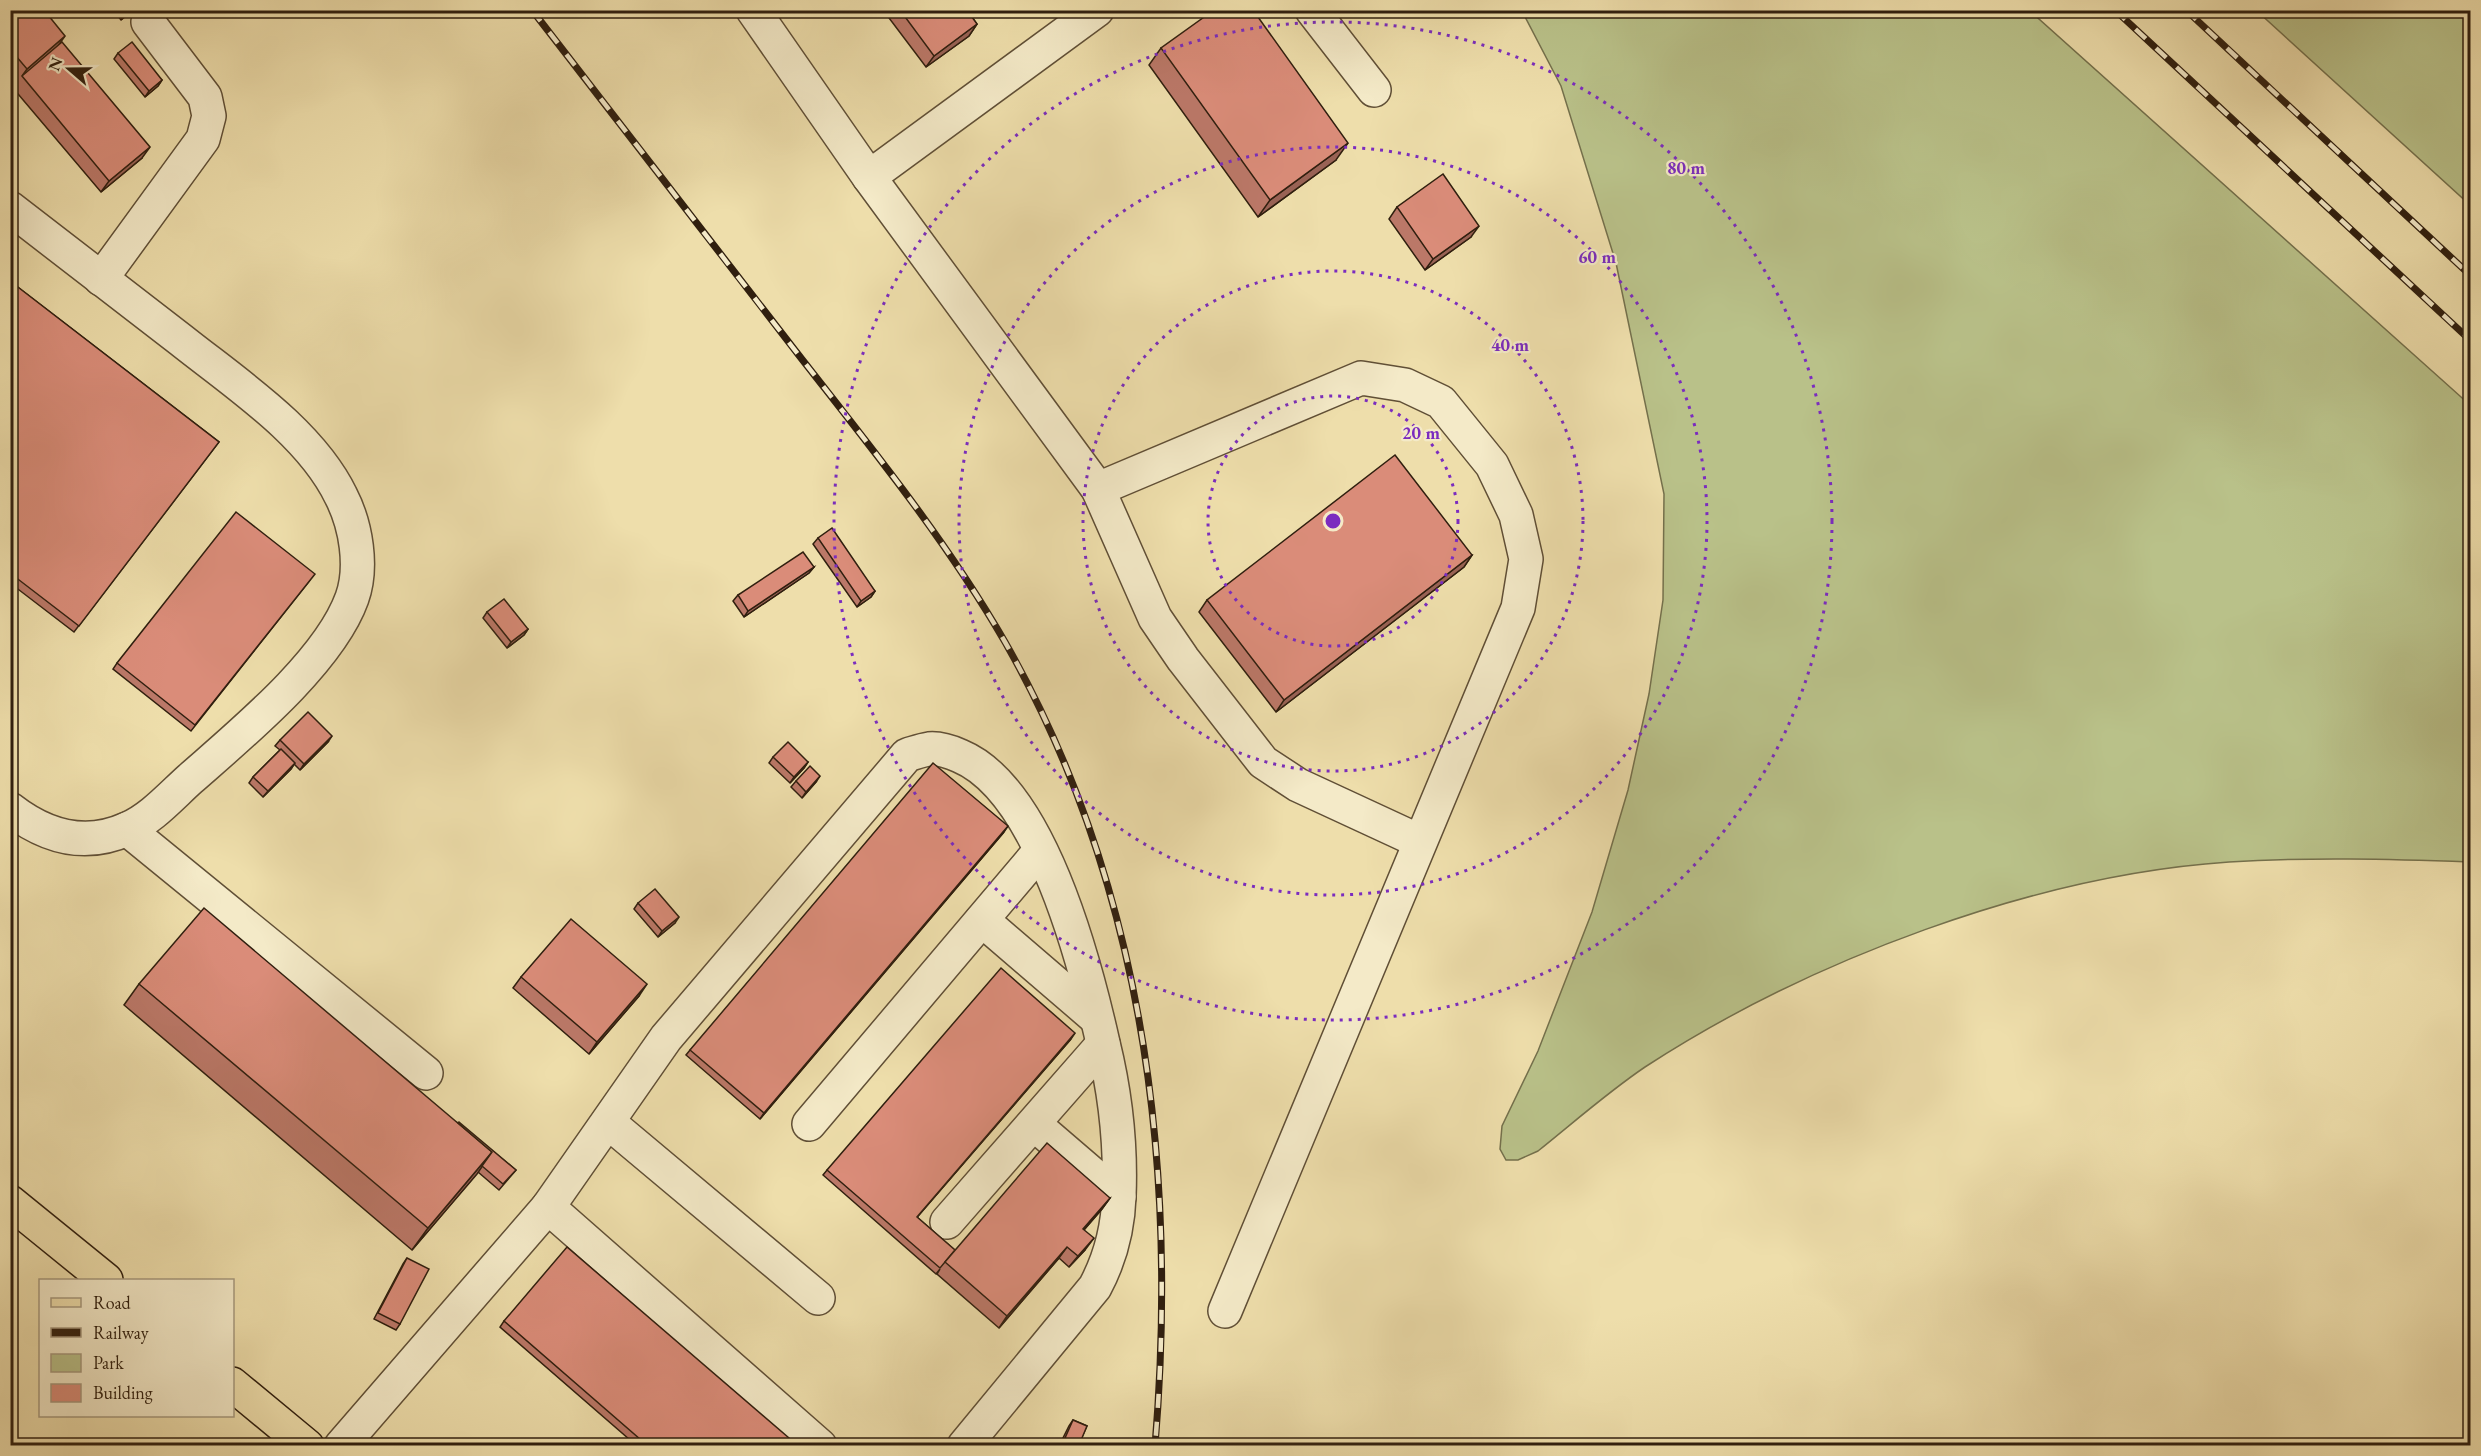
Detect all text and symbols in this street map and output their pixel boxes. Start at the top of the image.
north arrow [39,39,99,99]
text: N [43,54,67,74]
text: 80 m [1667,156,1705,179]
text: 60 m [1578,245,1616,268]
text: 40 m [1491,333,1529,356]
text: 20 m [1402,421,1440,444]
centre of rings [1323,511,1343,531]
legend [39,1279,234,1417]
text: Road [93,1291,132,1314]
text: Railway [93,1321,149,1344]
text: Park [93,1351,124,1374]
text: Building [93,1381,153,1404]

